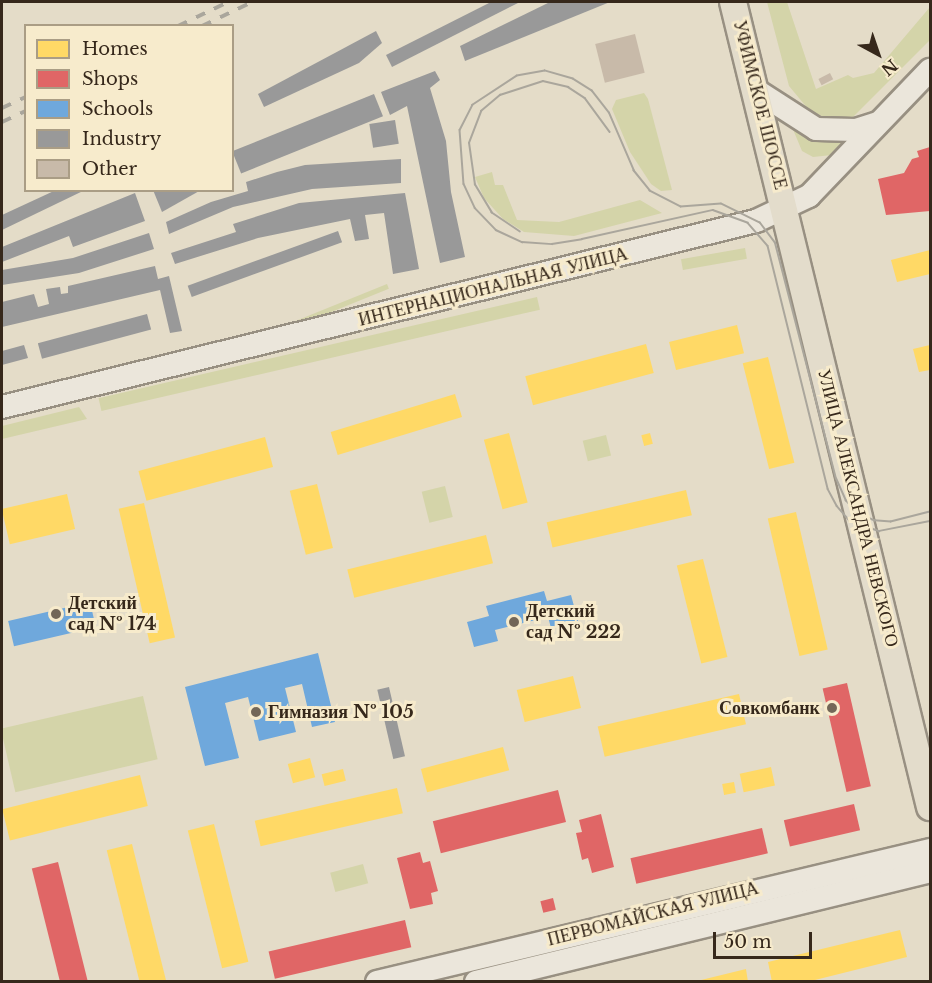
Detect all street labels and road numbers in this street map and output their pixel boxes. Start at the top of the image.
street label: УФИМСКОЕ ШОССЕ [729,18,791,192]
street label: ИНТЕРНАЦИОНАЛЬНАЯ УЛИЦА [356,243,630,331]
street label: УЛИЦА АЛЕКСАНДРА НЕВСКОГО [813,367,903,649]
street label: ПЕРВОМАЙСКАЯ УЛИЦА [545,877,761,951]

